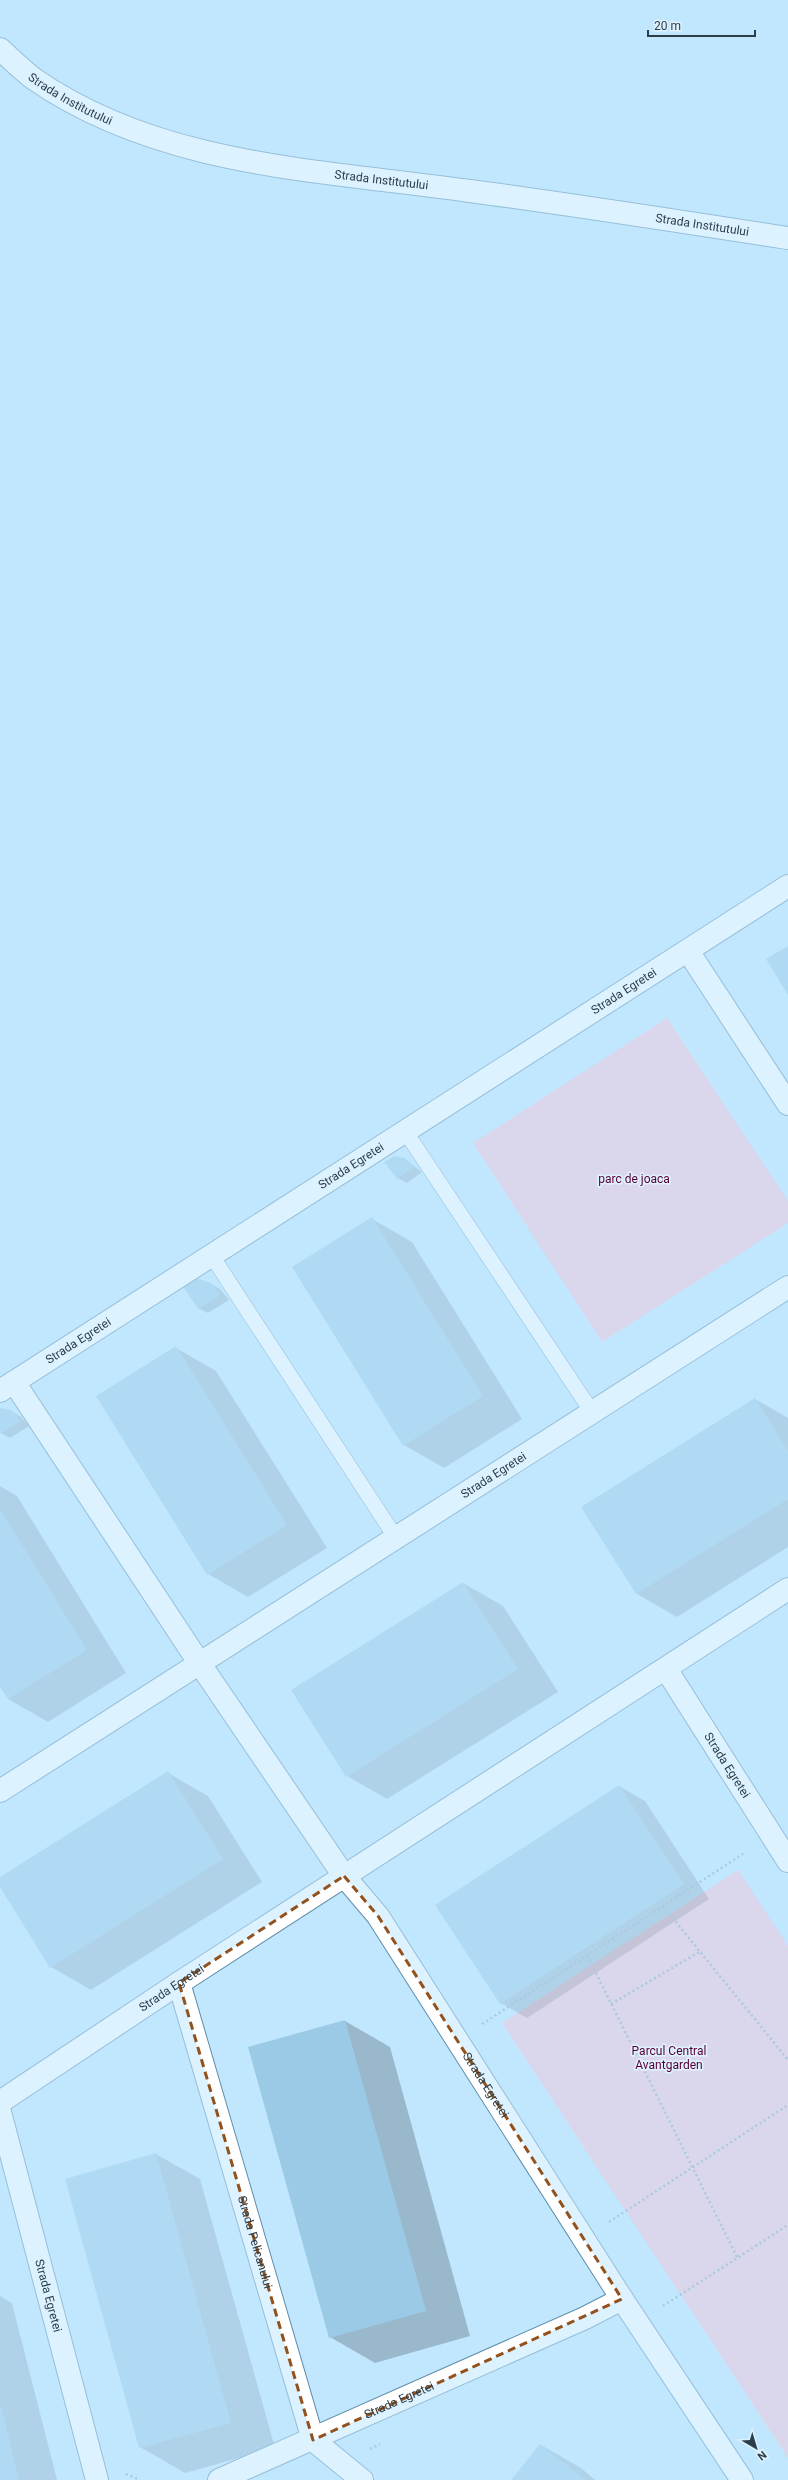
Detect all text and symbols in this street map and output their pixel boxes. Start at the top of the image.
scale bar [648,12,755,38]
text: 20 m [654,19,681,33]
street label: Strada Institutului [25,70,115,128]
street label: Strada Institutului [334,167,429,192]
street label: Strada Institutului [655,211,750,239]
street label: Strada Egretei [589,965,659,1017]
street label: Strada Egretei [316,1140,386,1192]
park label: parc de joaca [598,1172,670,1186]
street label: Strada Egretei [43,1315,114,1367]
street label: Strada Egretei [458,1449,529,1501]
street label: Strada Egretei [701,1730,753,1801]
street label: Strada Egretei [137,1962,207,2014]
park label: Parcul Central Avantgarden [632,2044,706,2072]
street label: Strada Egretei [460,2050,512,2120]
street label: Strada Pelicanului [235,2194,275,2290]
street label: Strada Egretei [32,2258,65,2334]
street label: Strada Egretei [362,2379,436,2422]
north arrow [736,2428,776,2468]
text: N [755,2448,769,2463]

